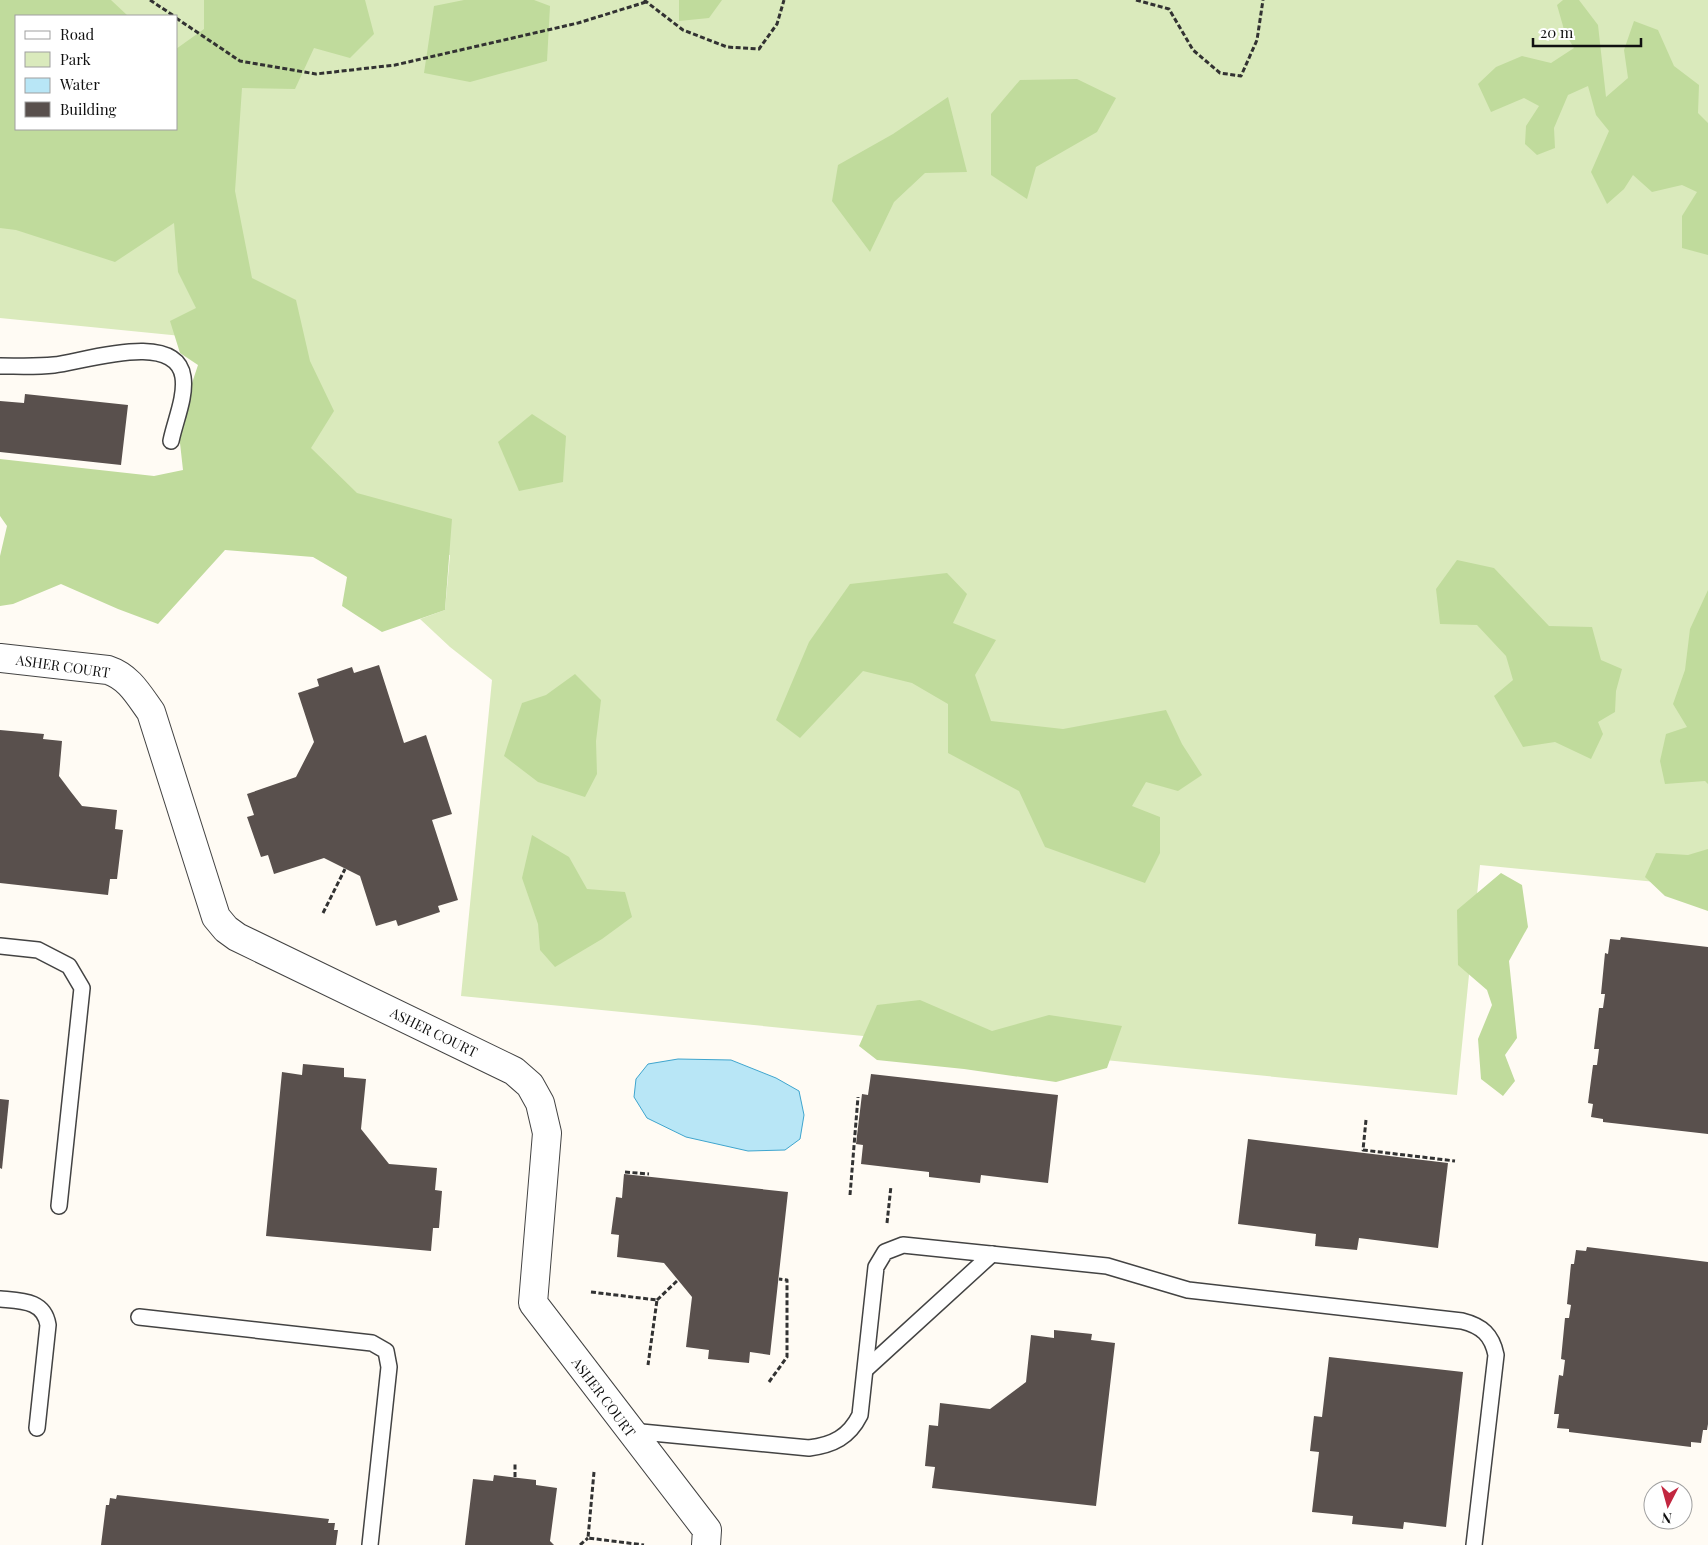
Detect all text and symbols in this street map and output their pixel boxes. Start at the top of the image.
legend [15,15,178,130]
scale bar [1533,15,1640,47]
text: 20 m [1540,22,1574,42]
text: Road [60,24,94,44]
text: Park [60,49,92,69]
text: Water [59,74,100,94]
text: Building [60,99,117,119]
street label: ASHER COURT [14,650,112,682]
street label: ASHER COURT [386,1002,481,1061]
street label: ASHER COURT [567,1353,640,1441]
north arrow [1643,1480,1693,1530]
text: N [1661,1508,1673,1528]

